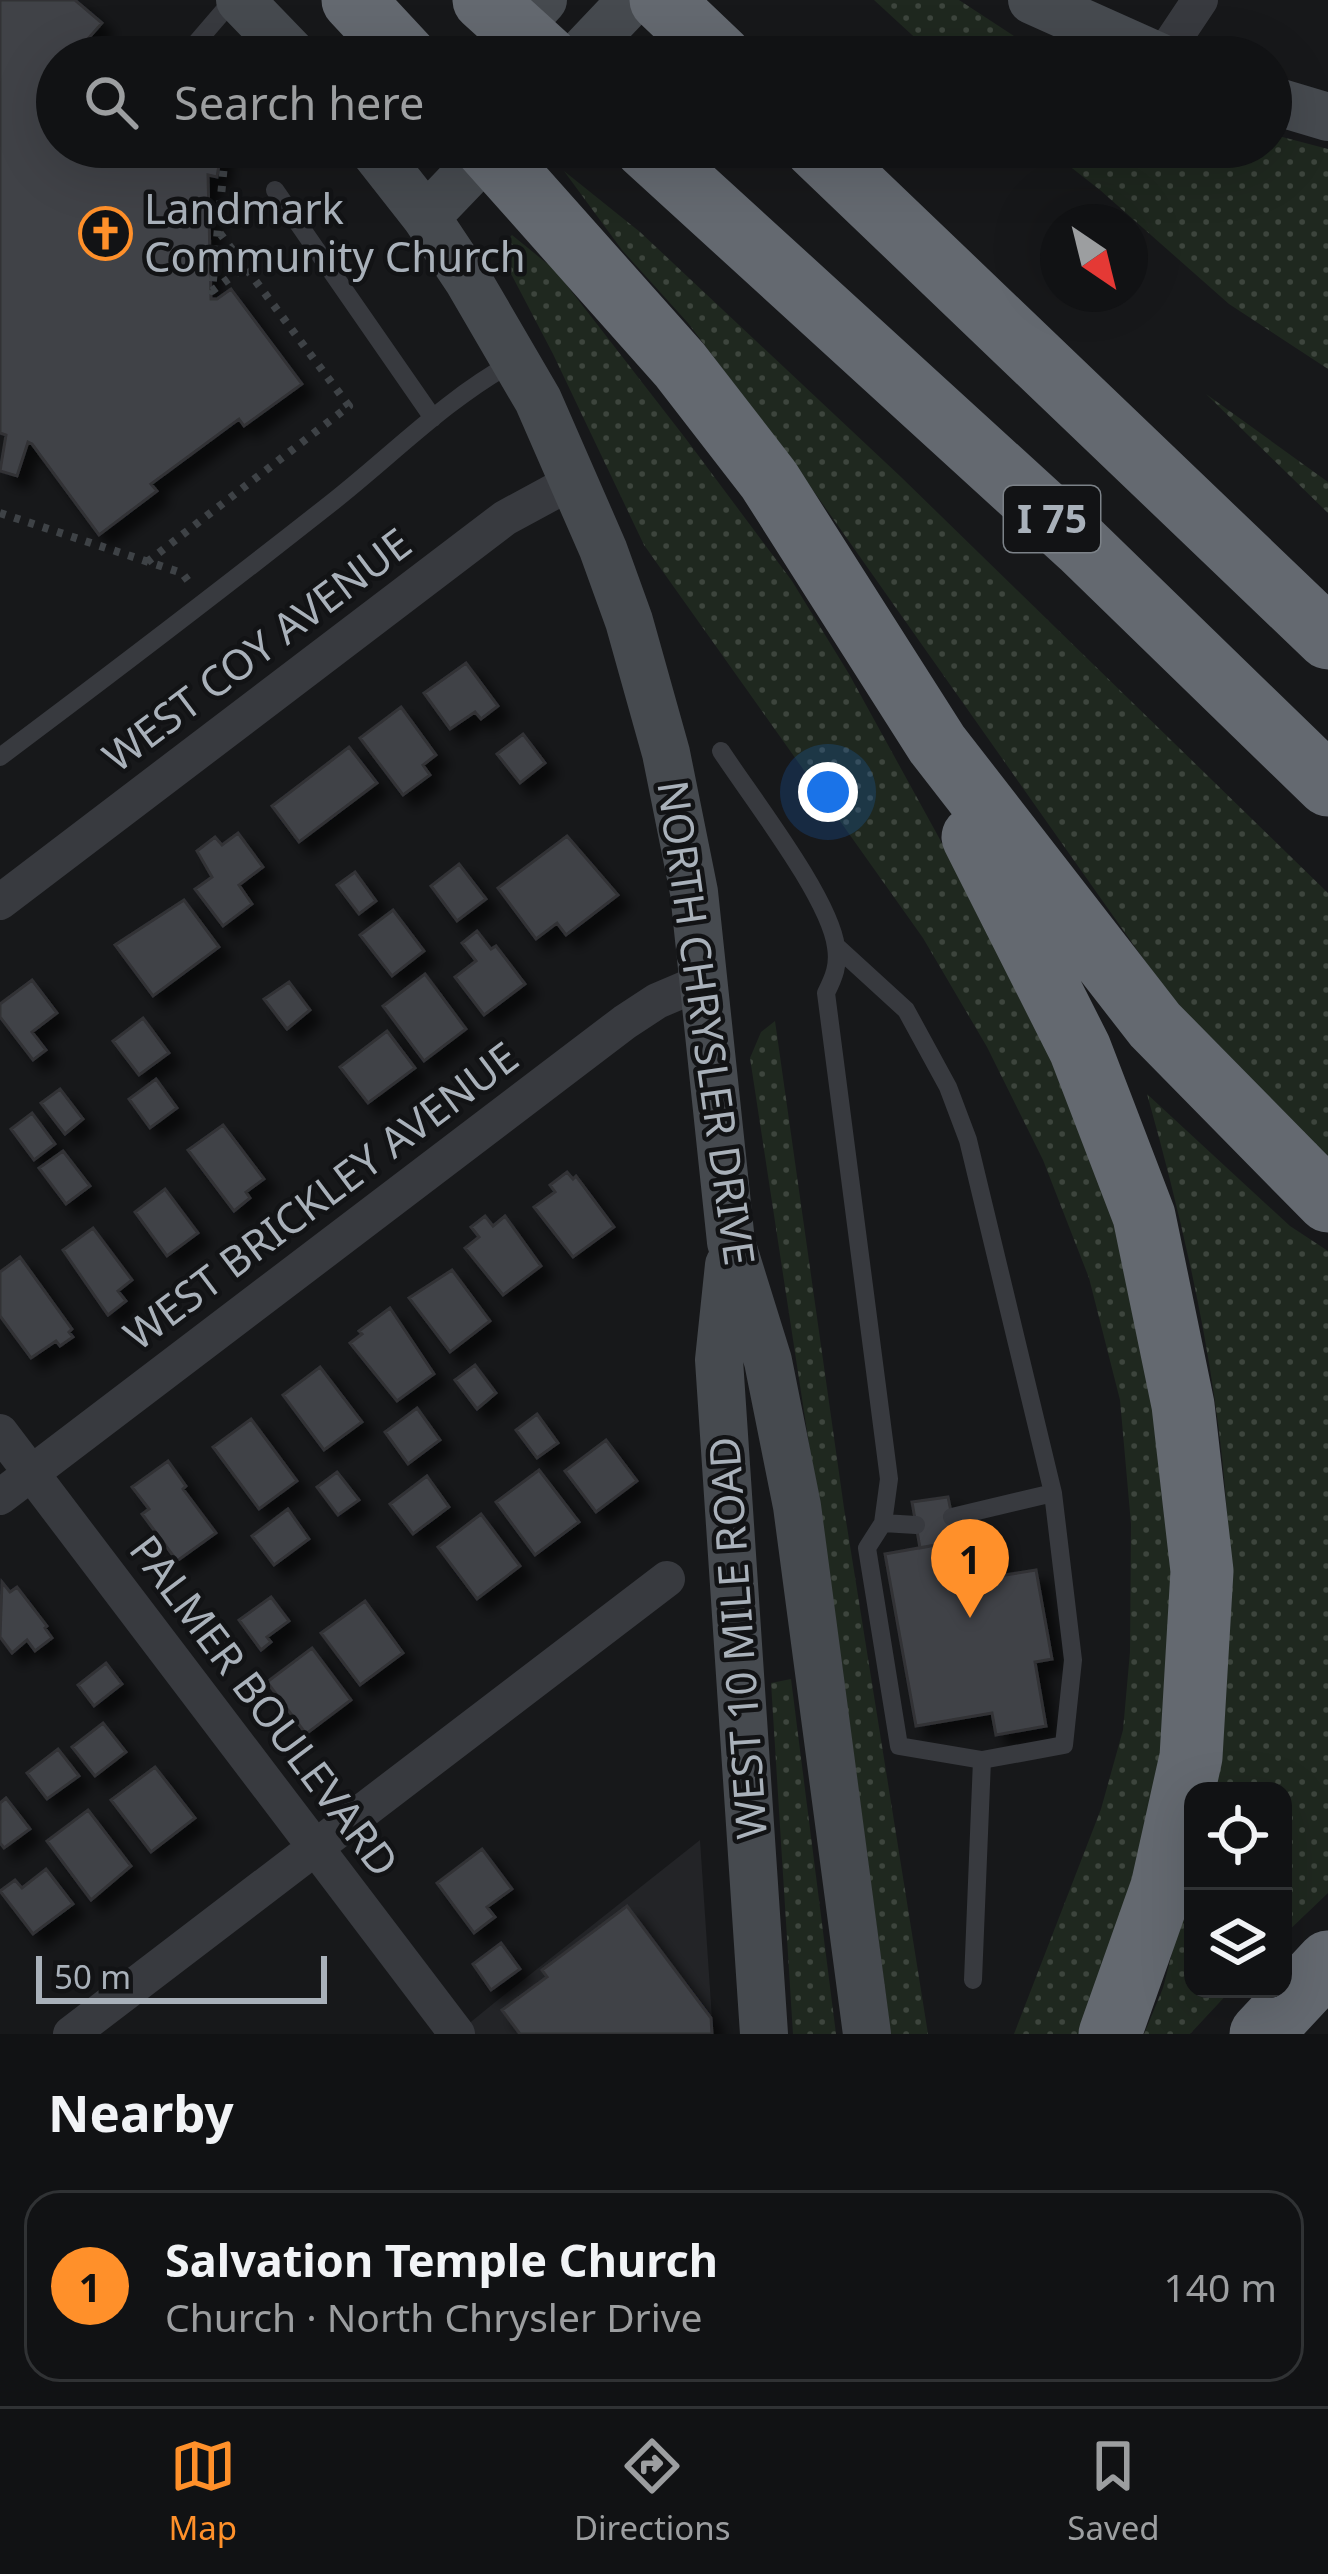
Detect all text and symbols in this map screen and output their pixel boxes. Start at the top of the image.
search box [36,36,1292,168]
icon: search [78,69,144,135]
text: Search here [174,72,424,133]
place label: Landmark Community Church [144,179,526,284]
north arrow [1040,204,1148,312]
church icon: Landmark Community Church [77,205,133,261]
road number: I 75 [1004,486,1100,552]
street label: WEST COY AVENUE [90,514,422,784]
your location [798,762,858,822]
street label: NORTH CHRYSLER DRIVE [645,777,770,1269]
street label: WEST BRICKLEY AVENUE [111,1028,529,1362]
street label: WEST 10 MILE ROAD [694,1435,779,1841]
pin: 1 [931,1519,1009,1618]
street label: PALMER BOULEVARD [118,1523,413,1888]
map controls [1184,1782,1292,1998]
button: locate [1184,1782,1292,1890]
button: layers [1184,1890,1292,1998]
scale bar [36,1950,327,2003]
text: 50 m [54,1954,131,1999]
text: Nearby [48,2077,234,2147]
text: Salvation Temple Church [165,2229,718,2290]
text: 1 [79,2260,101,2313]
text: 140 m [1163,2260,1277,2313]
text: Church · North Chrysler Drive [165,2290,703,2343]
tab: Map [168,2433,237,2550]
tab: Directions [574,2433,731,2550]
tab: Saved [1067,2433,1160,2550]

